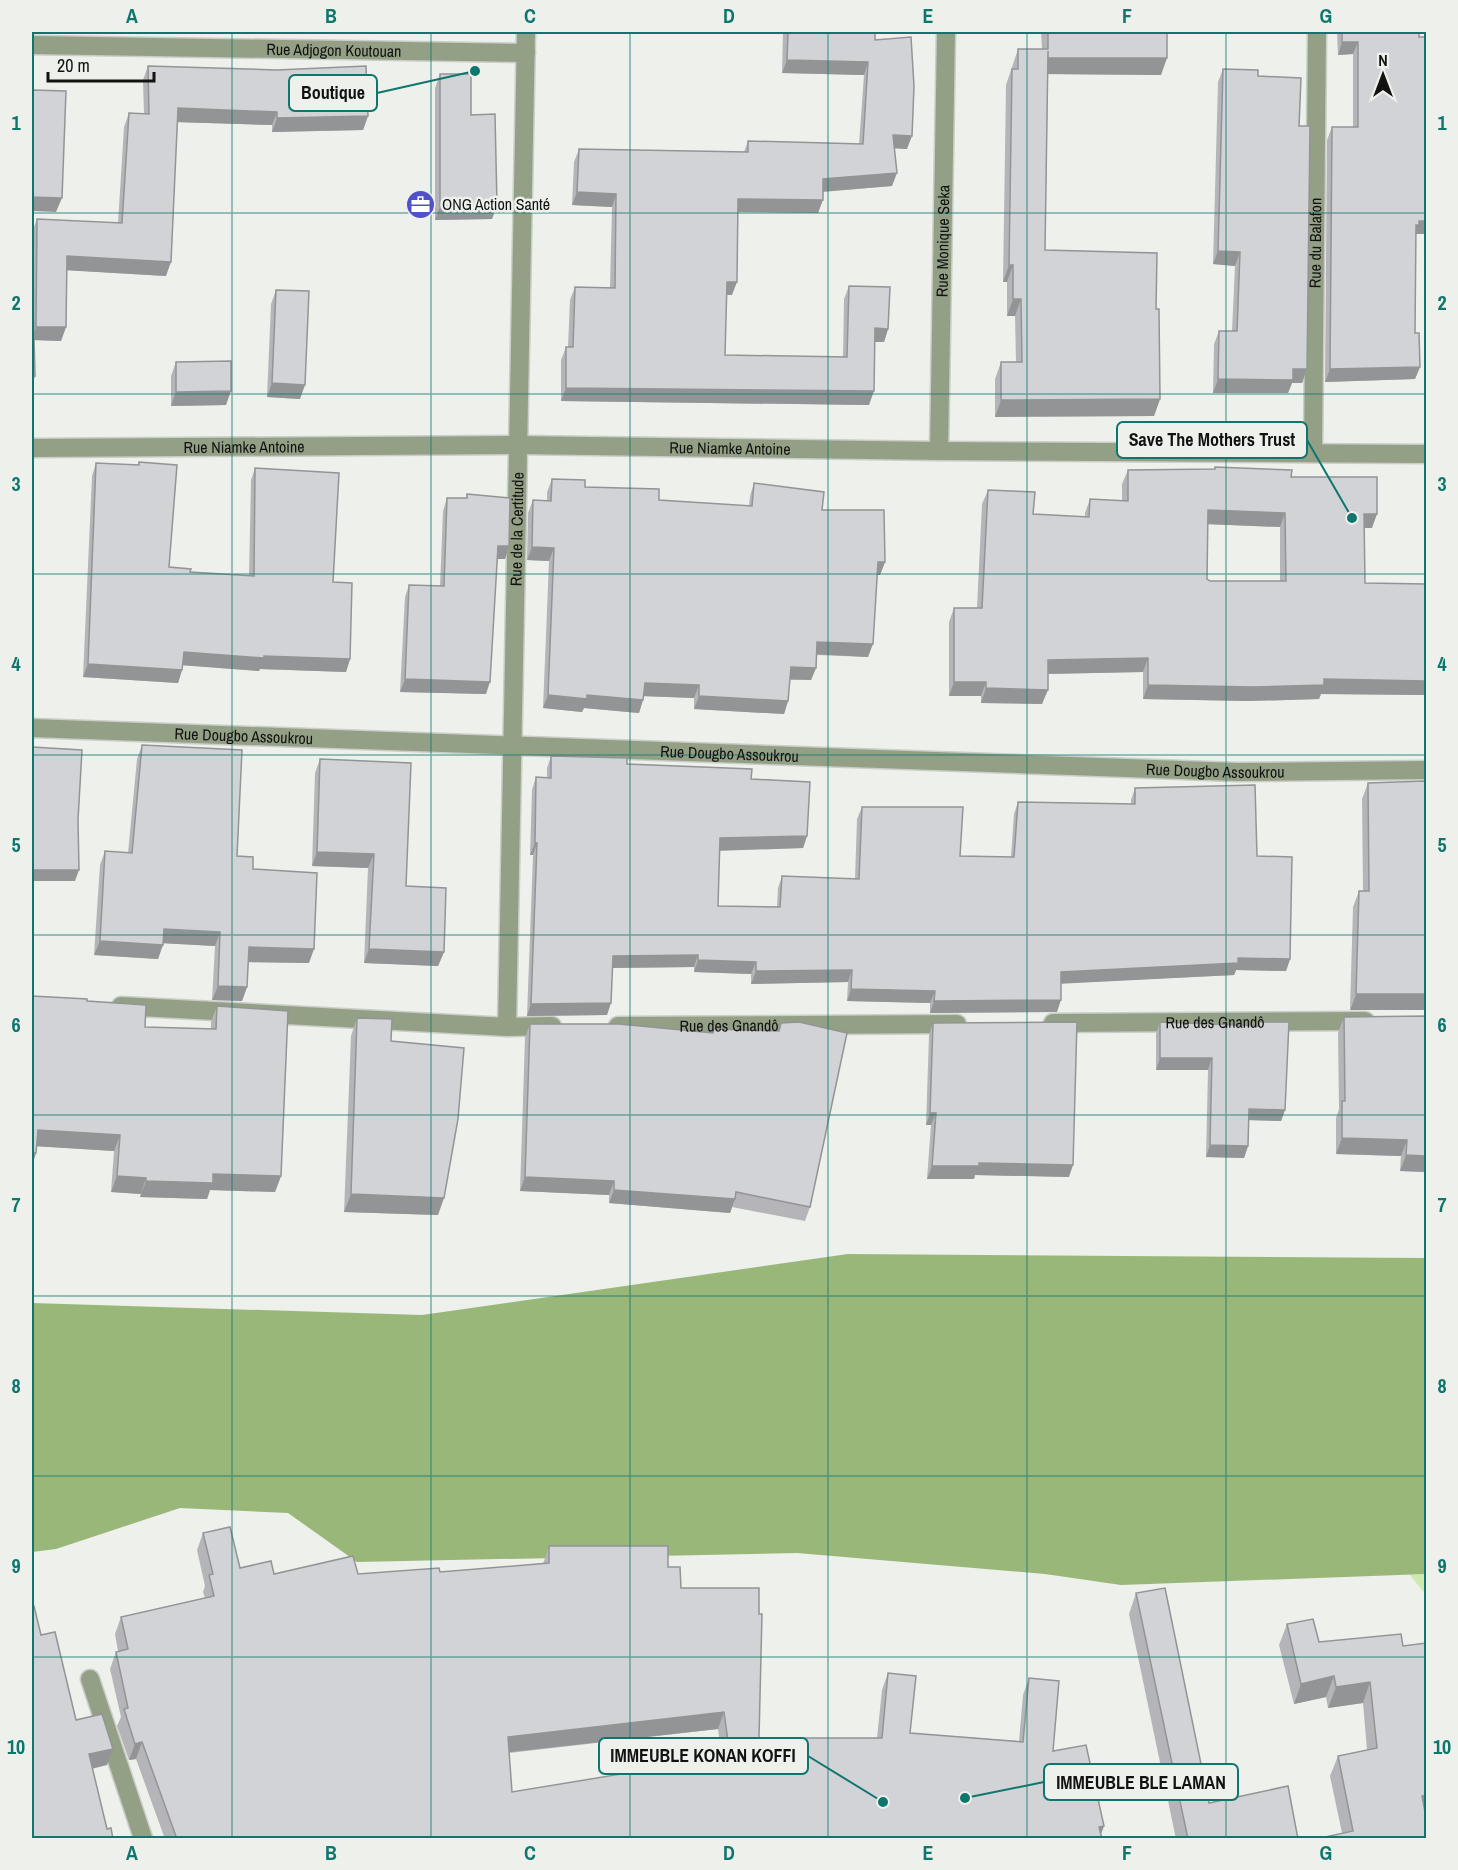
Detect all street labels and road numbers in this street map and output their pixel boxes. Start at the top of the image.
street label: Rue Adjogon Koutouan [266,38,402,62]
street label: Rue Monique Seka [931,184,954,297]
street label: Rue du Balafon [1304,198,1326,288]
street label: Rue Niamke Antoine [183,435,305,458]
street label: Rue Niamke Antoine [669,436,791,460]
street label: Rue de la Certitude [504,472,529,586]
street label: Rue Dougbo Assoukrou [174,722,314,749]
street label: Rue Dougbo Assoukrou [660,740,799,767]
street label: Rue Dougbo Assoukrou [1146,758,1285,783]
street label: Rue des Gnandô [1165,1011,1265,1033]
street label: Rue des Gnandô [679,1014,779,1037]

